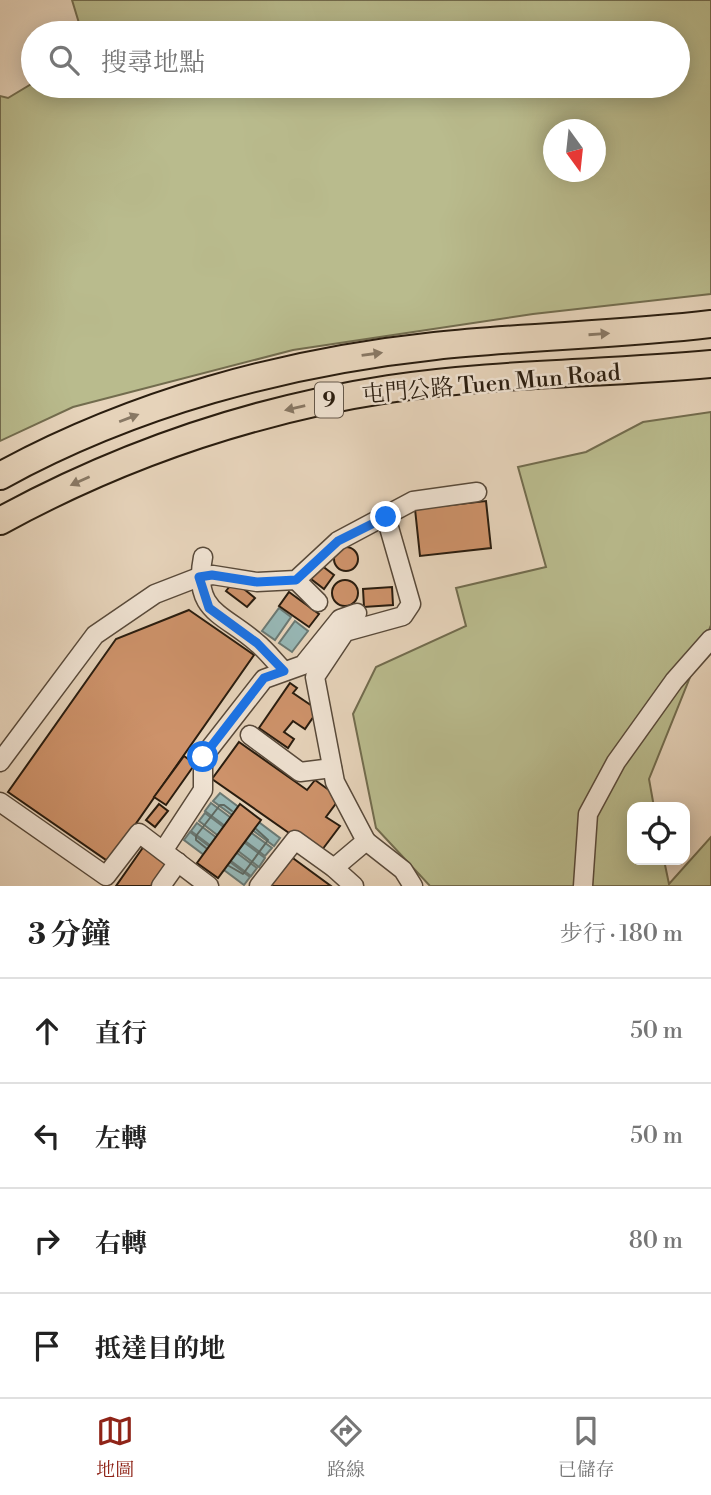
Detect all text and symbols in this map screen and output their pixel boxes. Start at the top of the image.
search box [21,21,690,98]
icon: search [45,41,83,79]
text: 搜尋地點 [101,47,205,79]
north arrow [543,119,606,182]
one-way arrow [588,328,610,339]
one-way arrow [362,348,384,359]
street label: 屯門公路 Tuen Mun Road [361,359,622,409]
road number: 9 [315,382,343,418]
one-way arrow [283,403,305,414]
one-way arrow [119,412,140,423]
one-way arrow [69,476,90,487]
route end [370,501,401,532]
route start [187,741,218,772]
map controls [627,802,690,865]
button: locate [627,802,690,865]
text: 3 分鐘 [28,916,111,954]
text: 步行 · 180 m [560,920,683,948]
icon: ahead [28,1012,66,1050]
text: 50 m [630,1017,683,1045]
text: 直行 [95,1018,147,1050]
icon: left [28,1117,66,1155]
text: 50 m [630,1122,683,1150]
text: 左轉 [95,1123,147,1155]
icon: right [28,1222,66,1260]
text: 80 m [629,1227,683,1255]
text: 右轉 [95,1228,147,1260]
icon: arrive [28,1327,66,1365]
text: 抵達目的地 [95,1333,225,1365]
tab: 地圖 [96,1412,134,1482]
tab: 路線 [327,1412,365,1482]
tab: 已儲存 [558,1412,615,1482]

